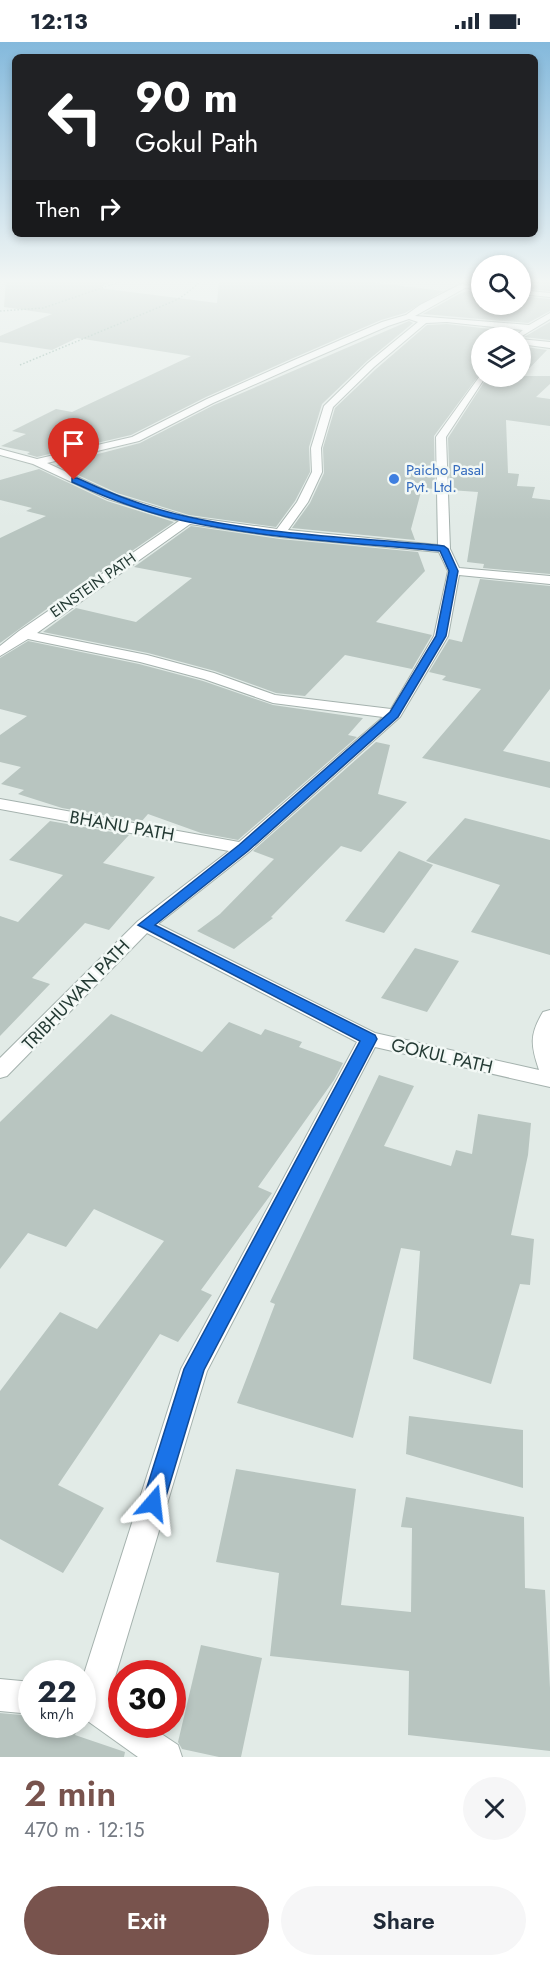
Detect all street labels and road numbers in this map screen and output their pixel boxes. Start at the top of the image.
street label: EINSTEIN PATH [46,547,140,623]
street label: BHANU PATH [68,804,176,848]
street label: TRIBHUWAN PATH [16,934,136,1056]
street label: GOKUL PATH [389,1032,495,1080]

